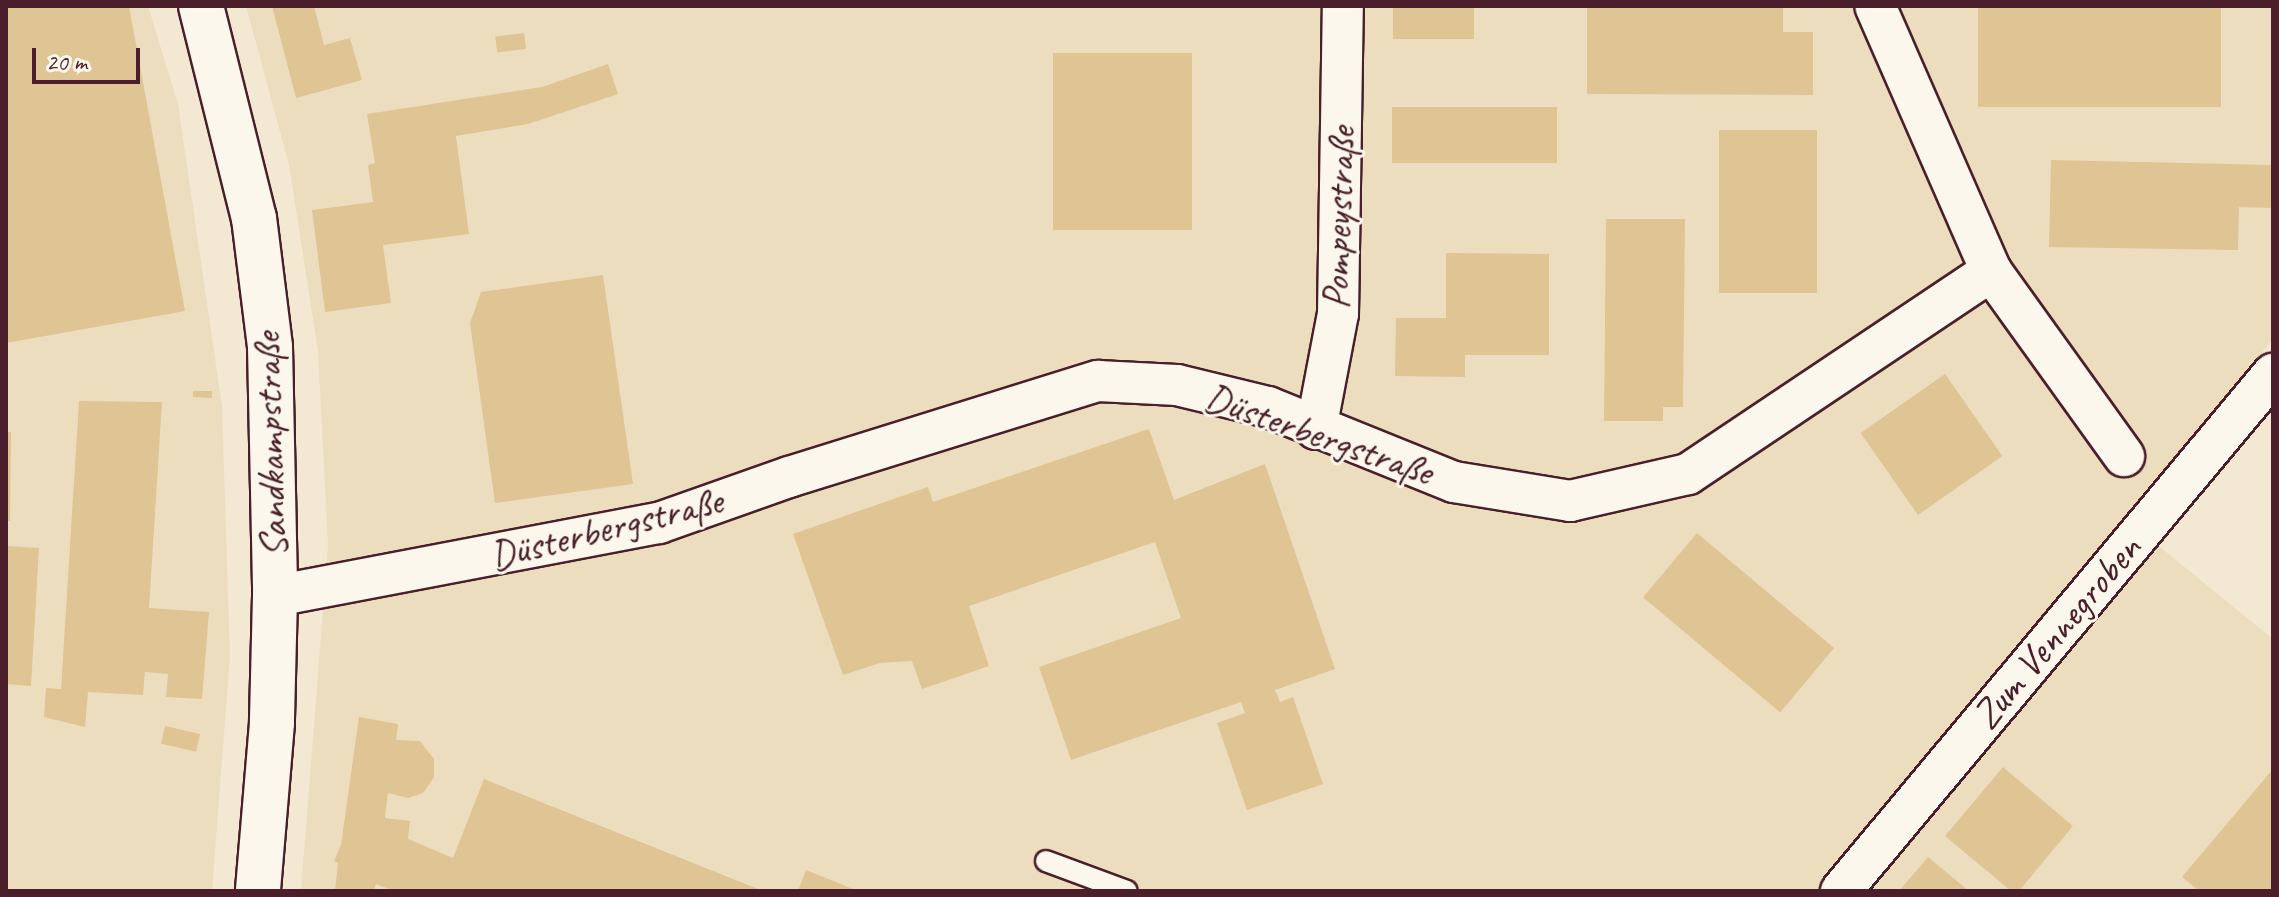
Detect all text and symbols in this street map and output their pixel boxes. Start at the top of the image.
scale bar [36,32,144,82]
text: 20 m [46,47,87,77]
street label: Pompeystraße [1311,126,1365,310]
street label: Sandkampstraße [242,332,298,558]
street label: Düsterbergstraße [1199,373,1439,495]
street label: Düsterbergstraße [485,476,727,580]
street label: Zum Vennegroben [1961,525,2151,739]

